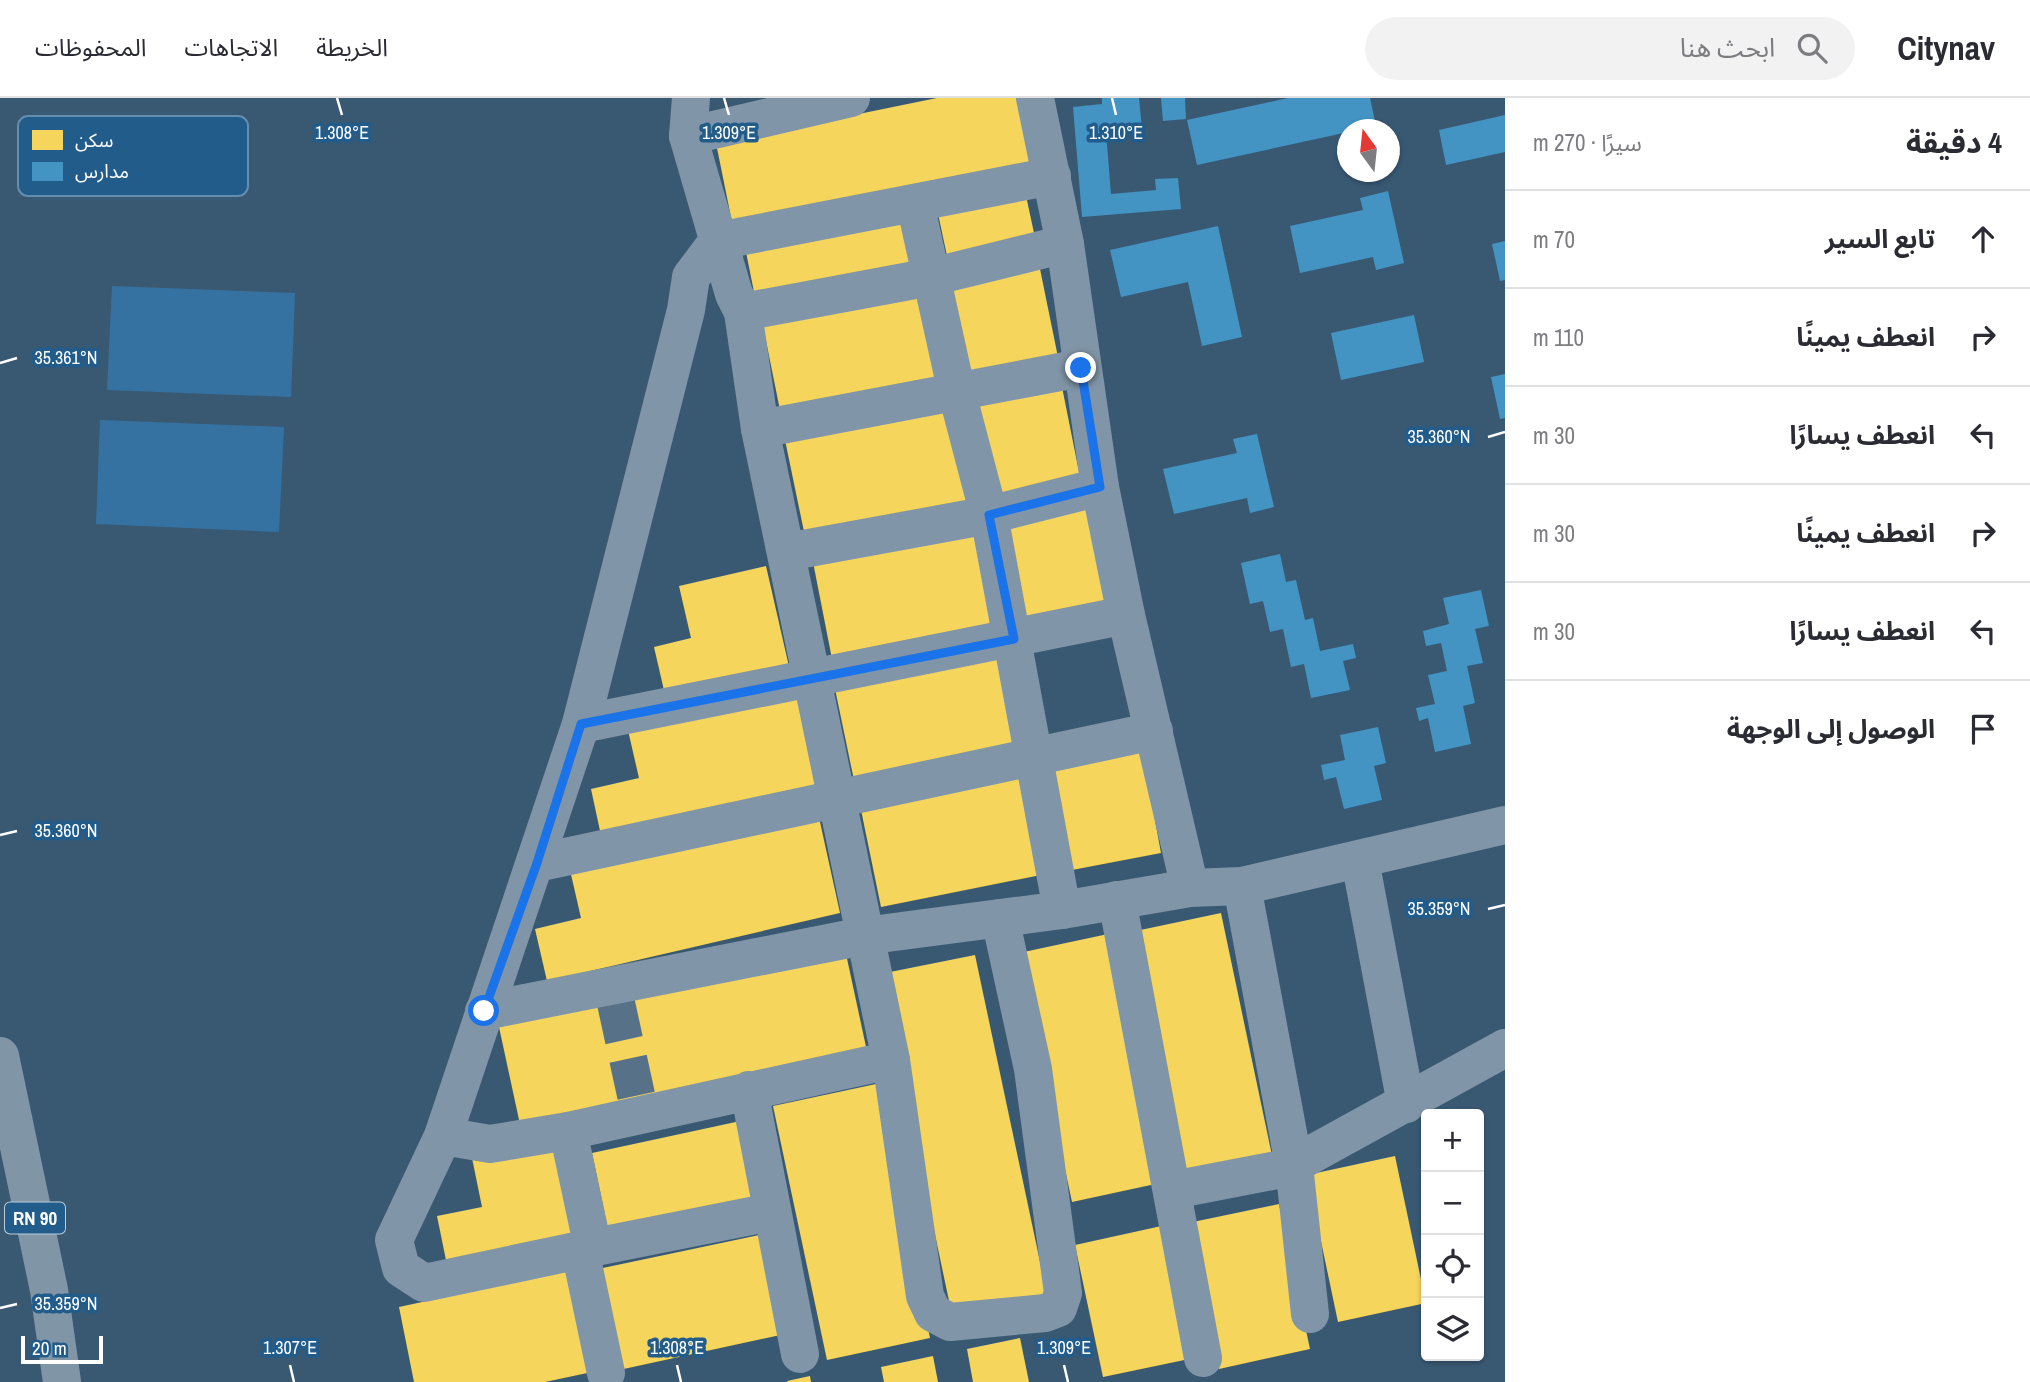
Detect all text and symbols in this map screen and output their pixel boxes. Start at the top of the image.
search box [1365,17,1855,80]
text: Citynav [1897,26,1995,70]
icon: search [1793,29,1831,67]
text: ابحث هنا [1680,30,1775,65]
text: المحفوظات [35,31,146,63]
text: الاتجاهات [184,31,278,63]
text: الخريطة [316,31,388,63]
legend [18,116,248,196]
north arrow [1337,119,1400,182]
text: 1.308°E [315,120,369,145]
text: 1.309°E [702,120,756,145]
text: 1.310°E [1089,120,1143,145]
text: 4 دقيقة [1906,122,2002,162]
text: سكن [75,127,113,153]
text: سيرًا · 270 m [1533,127,1642,158]
text: مدارس [75,158,129,184]
icon: ahead [1964,220,2002,258]
text: تابع السير [1825,221,1935,256]
text: 70 m [1533,224,1575,255]
icon: right [1964,318,2002,356]
text: انعطف يمينًا [1796,319,1935,354]
text: 110 m [1533,322,1584,353]
text: 35.361°N [35,345,98,370]
route end [1065,352,1096,383]
icon: left [1964,416,2002,454]
text: انعطف يسارًا [1789,417,1935,452]
text: 30 m [1533,420,1575,451]
text: 35.360°N [1408,424,1471,449]
icon: right [1964,514,2002,552]
text: انعطف يمينًا [1796,515,1935,550]
text: 30 m [1533,518,1575,549]
icon: left [1964,612,2002,650]
text: انعطف يسارًا [1789,613,1935,648]
text: 30 m [1533,616,1575,647]
icon: arrive [1964,710,2002,748]
text: الوصول إلى الوجهة [1727,711,1935,746]
text: 35.360°N [35,818,98,843]
text: 35.359°N [1408,896,1471,921]
route start [468,995,499,1026]
map controls [1421,1109,1484,1361]
button: + [1421,1109,1484,1172]
button: − [1421,1172,1484,1235]
road number: RN 90 [5,1202,65,1234]
button: locate [1421,1235,1484,1298]
text: 35.359°N [35,1291,98,1316]
button: layers [1421,1298,1484,1361]
scale bar [21,1333,103,1365]
text: 20 m [32,1335,67,1361]
text: 1.307°E [263,1335,317,1360]
text: 1.308°E [650,1335,704,1360]
text: 1.309°E [1037,1335,1091,1360]

